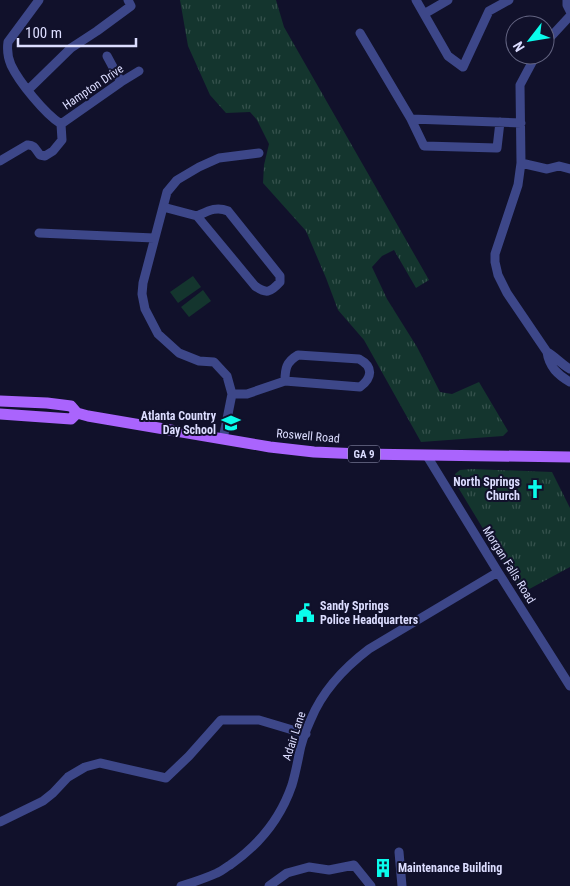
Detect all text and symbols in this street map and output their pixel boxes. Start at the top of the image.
scale bar [18,15,135,47]
north arrow [505,15,555,65]
text: 100 m [25,24,62,42]
text: N [510,39,528,54]
street label: Hampton Drive [60,61,126,112]
place label: Atlanta Country Day School [141,409,217,437]
school or university icon: Atlanta Country Day School [220,412,242,434]
street label: Roswell Road [276,426,340,446]
road number: GA 9 [348,446,380,462]
place label: North Springs Church [453,475,521,503]
church icon: North Springs Church [524,478,546,500]
street label: Morgan Falls Road [480,524,538,606]
place label: Sandy Springs Police Headquarters [320,599,419,627]
public building icon: Sandy Springs Police Headquarters [294,602,316,624]
street label: Adair Lane [280,709,309,762]
building icon: Maintenance Building [372,857,394,879]
place label: Maintenance Building [398,861,502,875]

